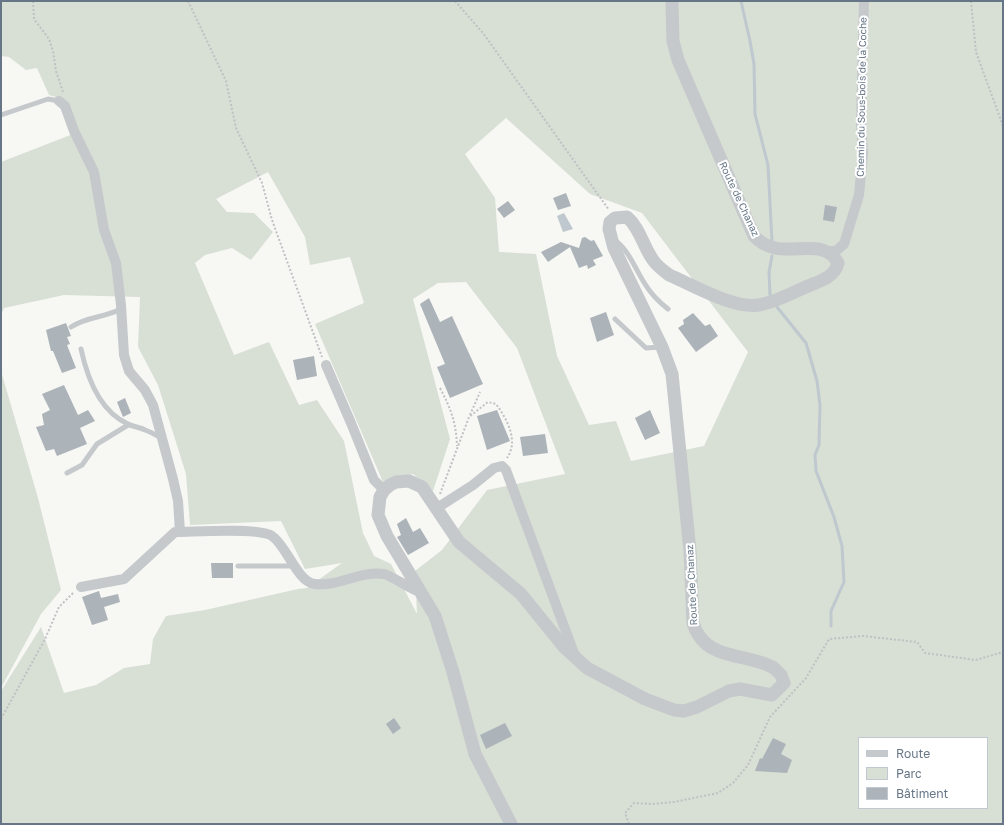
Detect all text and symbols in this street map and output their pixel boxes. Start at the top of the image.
street label: Chemin du Sous-bois de la Coche [855,17,869,177]
street label: Route de Chanaz [716,160,762,238]
street label: Route de Chanaz [684,544,700,626]
legend [858,737,988,809]
text: Route [896,746,930,761]
text: Parc [896,766,922,781]
text: Bâtiment [896,786,948,801]

